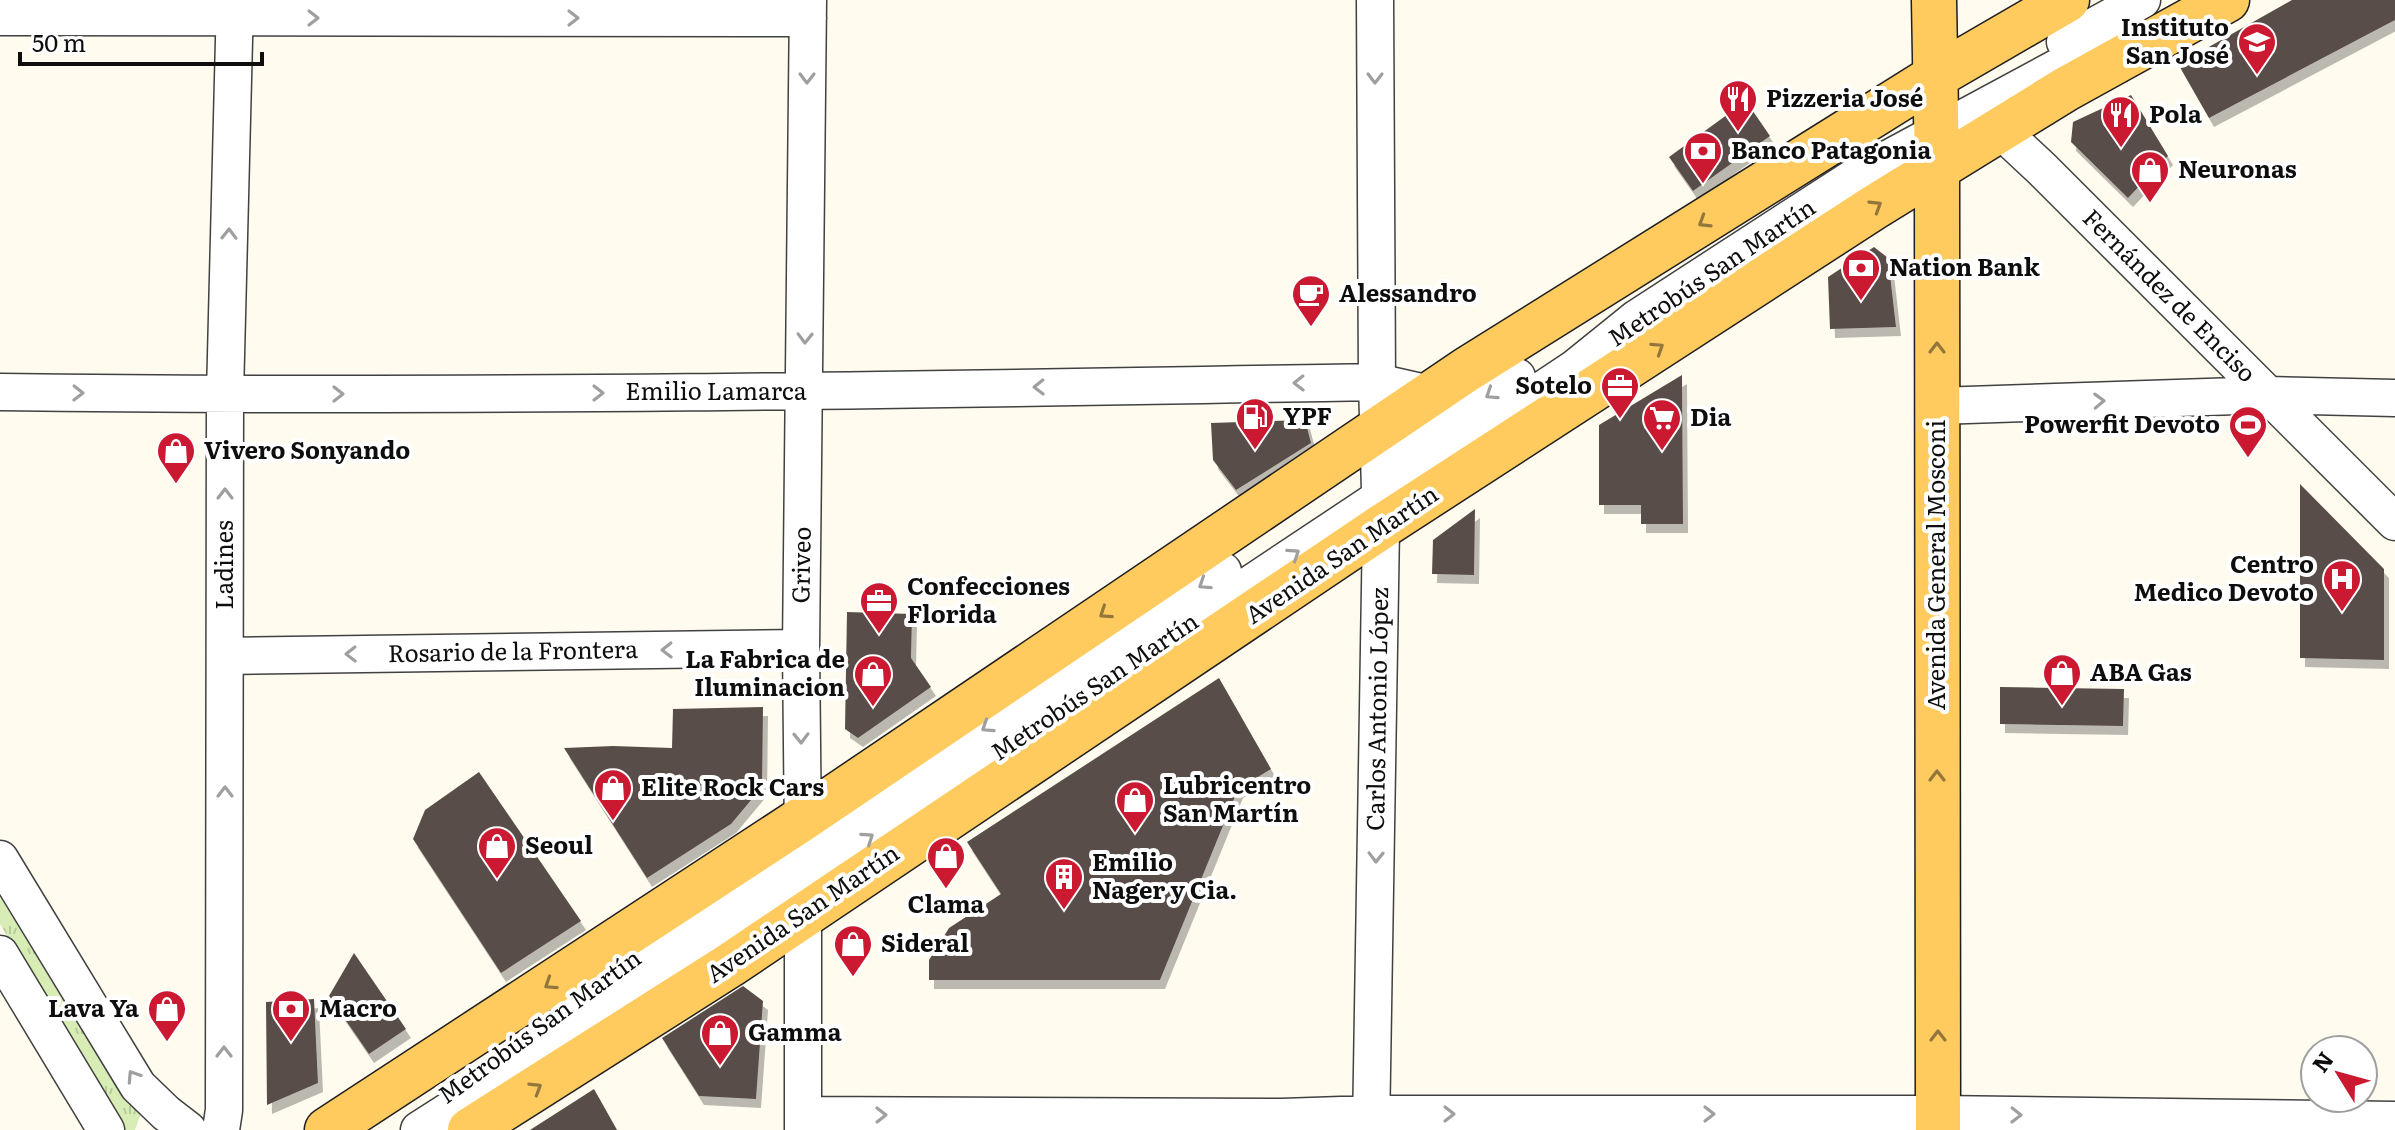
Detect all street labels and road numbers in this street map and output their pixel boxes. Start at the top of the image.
street label: Metrobús San Martín [1600,188,1821,353]
street label: Fernández de Enciso [2076,200,2265,389]
street label: Emilio Lamarca [625,372,807,407]
street label: Avenida General Mosconi [1917,420,1952,710]
street label: Avenida San Martín [1237,475,1444,631]
street label: Ladines [205,520,240,610]
street label: Griveo [781,526,818,604]
street label: Carlos Antonio López [1356,587,1395,831]
street label: Metrobús San Martín [983,602,1204,767]
street label: Rosario de la Frontera [388,630,638,669]
street label: Avenida San Martín [698,834,905,990]
street label: Metrobús San Martín [430,939,647,1111]

